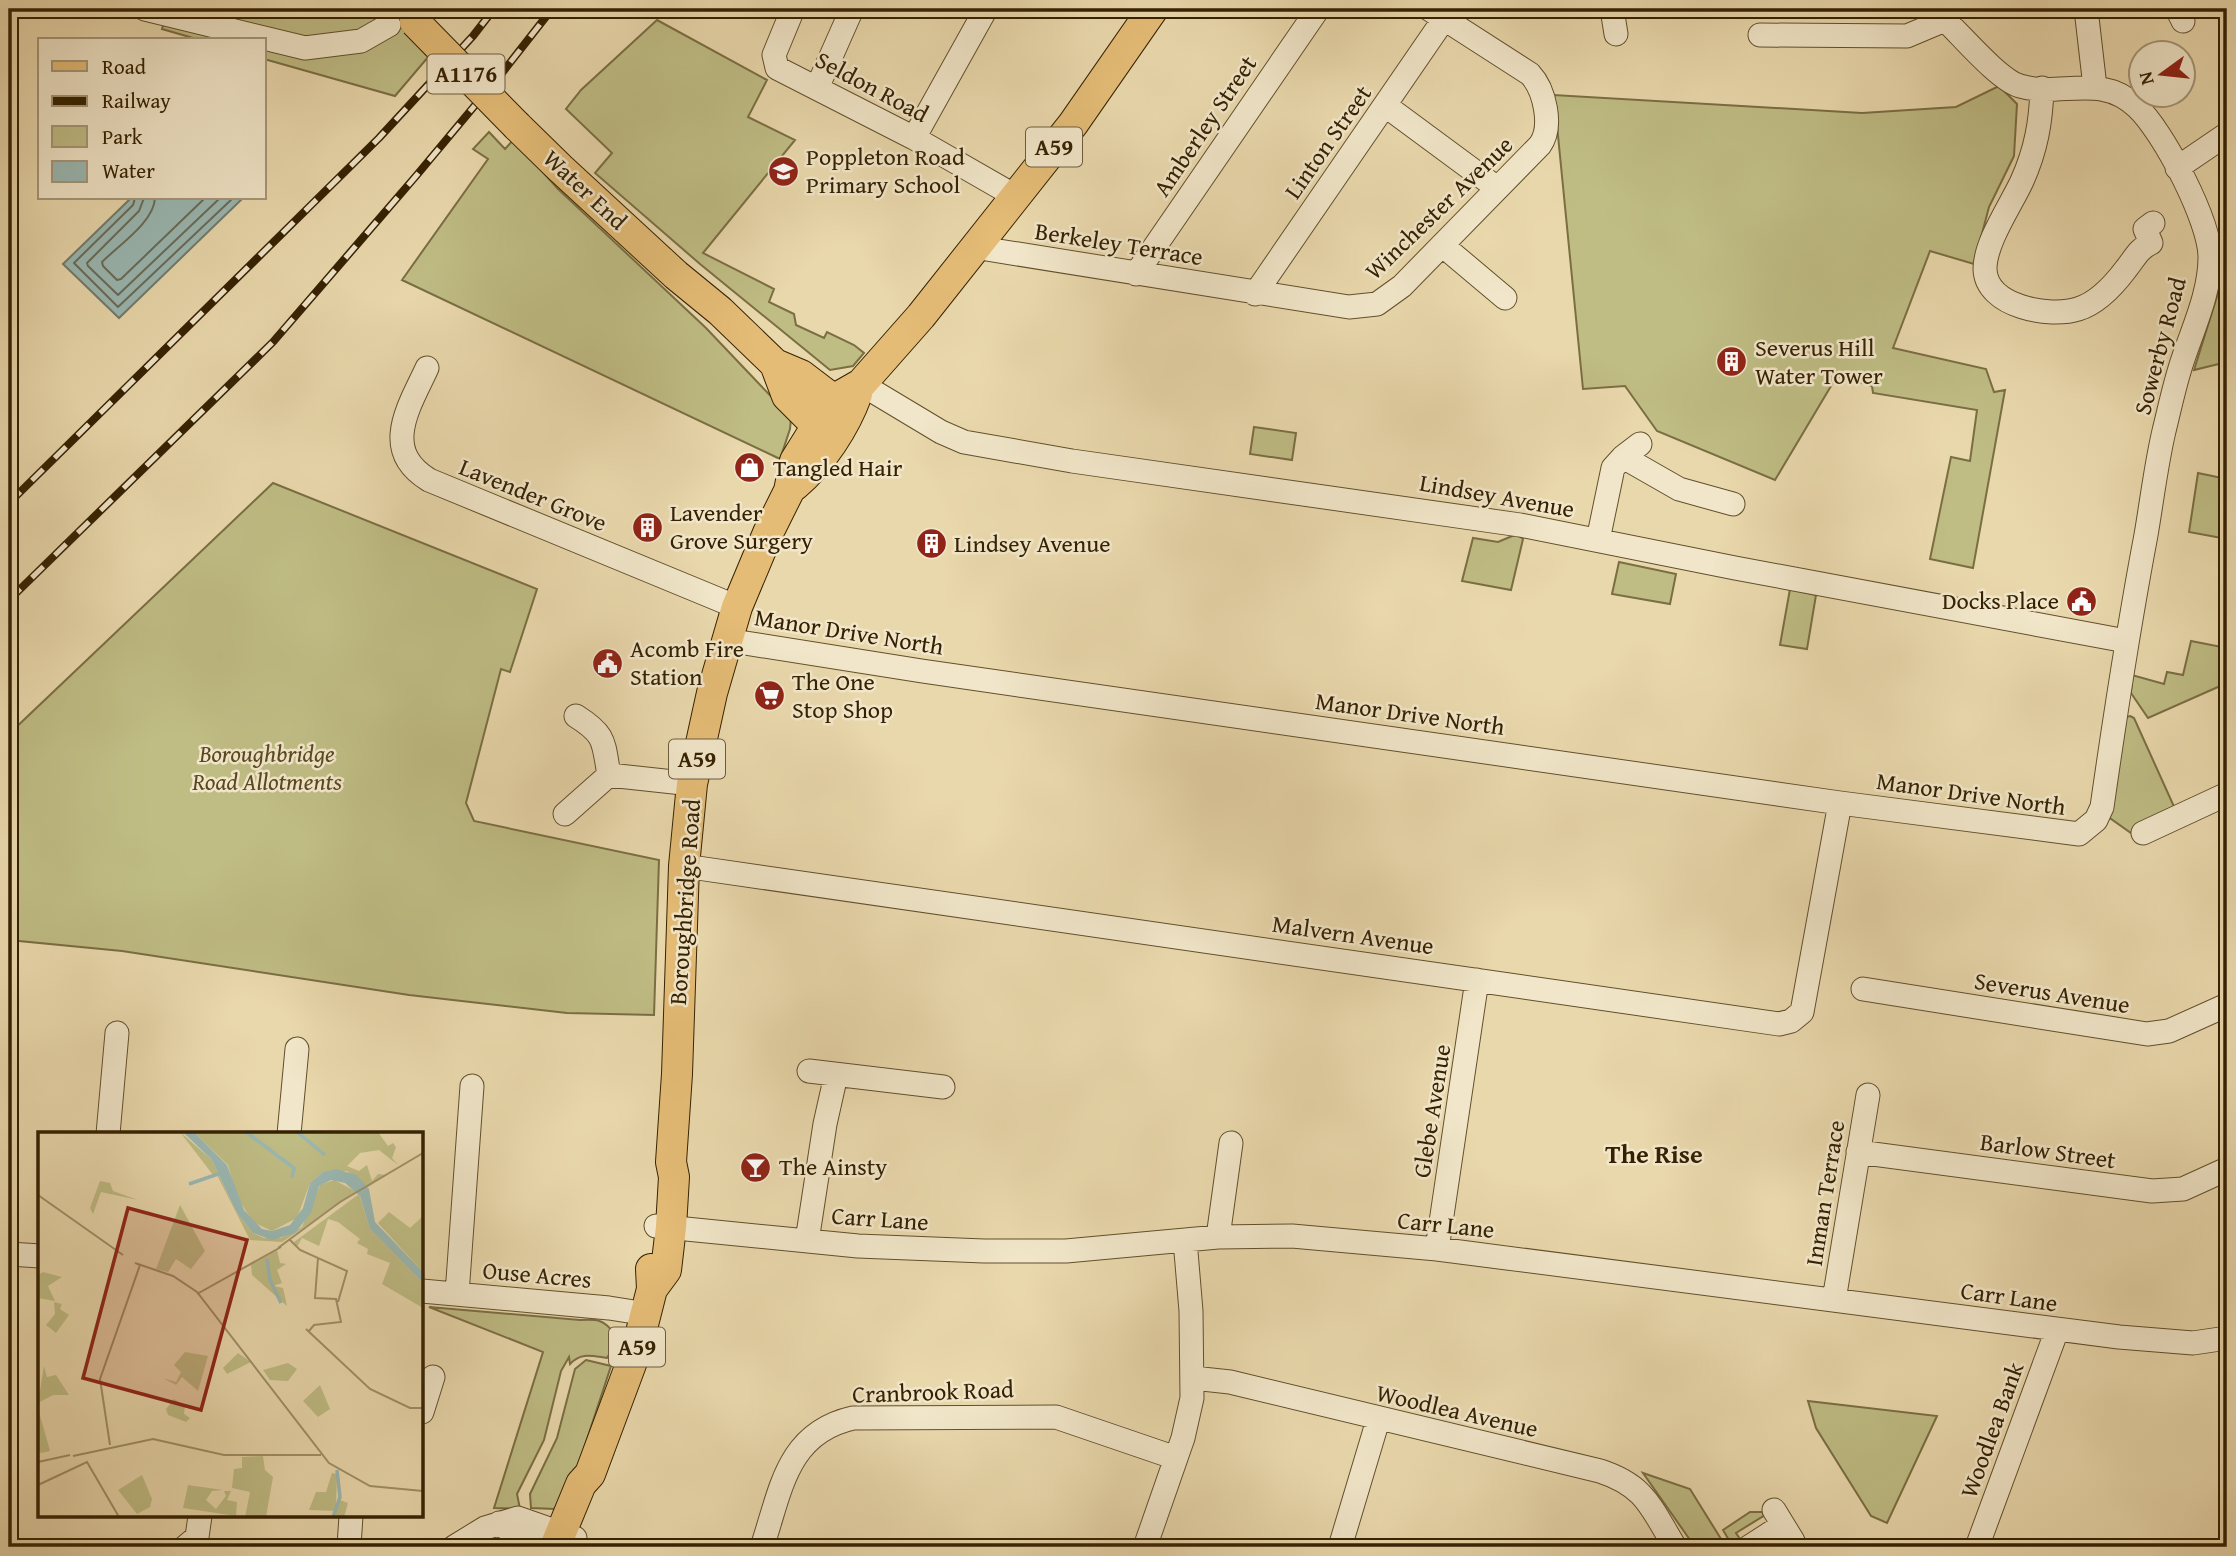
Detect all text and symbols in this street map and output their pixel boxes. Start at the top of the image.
legend [38,38,266,200]
north arrow [2128,38,2198,108]
street label: Seldon Road [809,42,935,131]
street label: Amberley Street [1144,48,1265,203]
text: Road [102,51,147,82]
road number: A1176 [428,54,504,94]
text: N [2130,68,2161,88]
street label: Linton Street [1275,77,1380,206]
text: Railway [102,85,171,116]
text: Park [102,121,143,152]
road number: A59 [1026,128,1082,166]
street label: Winchester Avenue [1357,128,1521,288]
place label: Poppleton Road Primary School [806,139,965,202]
street label: Water End [535,141,635,238]
school or university icon: Poppleton Road Primary School [766,154,800,188]
text: Water [102,155,155,186]
street label: Berkeley Terrace [1033,213,1206,274]
street label: Sowerby Road [2124,273,2195,419]
place label: Severus Hill Water Tower [1755,330,1883,393]
building icon: Severus Hill Water Tower [1715,345,1749,379]
street label: Lavender Grove [454,449,612,540]
place label: Tangled Hair [773,450,902,485]
shop icon: Tangled Hair [733,451,767,485]
street label: Lindsey Avenue [1417,465,1577,526]
place label: Lavender Grove Surgery [670,495,813,558]
building icon: Lavender Grove Surgery [630,510,664,544]
place label: Lindsey Avenue [954,526,1111,561]
building icon: Lindsey Avenue [914,527,948,561]
place label: Docks Place [1942,583,2059,618]
public building icon: Docks Place [2065,584,2099,618]
street label: Manor Drive North [752,599,947,664]
place label: Acomb Fire Station [630,631,744,694]
public building icon: Acomb Fire Station [590,646,624,680]
place label: The One Stop Shop [792,664,893,727]
supermarket icon: The One Stop Shop [752,679,786,713]
street label: Manor Drive North [1313,683,1508,744]
park label: Boroughbridge Road Allotments [191,736,342,799]
road number: A59 [669,740,725,778]
street label: Manor Drive North [1874,763,2069,824]
street label: Boroughbridge Road [660,798,709,1006]
street label: Malvern Avenue [1270,906,1436,963]
street label: Severus Avenue [1972,963,2132,1022]
street label: Glebe Avenue [1404,1042,1459,1180]
street label: Inman Terrace [1796,1118,1853,1268]
street label: Barlow Street [1978,1124,2119,1177]
inset map [38,1132,424,1518]
district label: The Rise [1605,1134,1703,1173]
place label: The Ainsty [779,1149,887,1184]
bar icon: The Ainsty [739,1150,773,1184]
street label: Carr Lane [830,1198,930,1239]
street label: Carr Lane [1396,1202,1496,1247]
street label: Ouse Acres [481,1252,593,1297]
street label: Carr Lane [1958,1272,2060,1321]
road number: A59 [609,1328,665,1366]
street label: Woodlea Bank [1951,1356,2033,1503]
street label: Cranbrook Road [852,1371,1015,1412]
street label: Woodlea Avenue [1373,1375,1542,1446]

